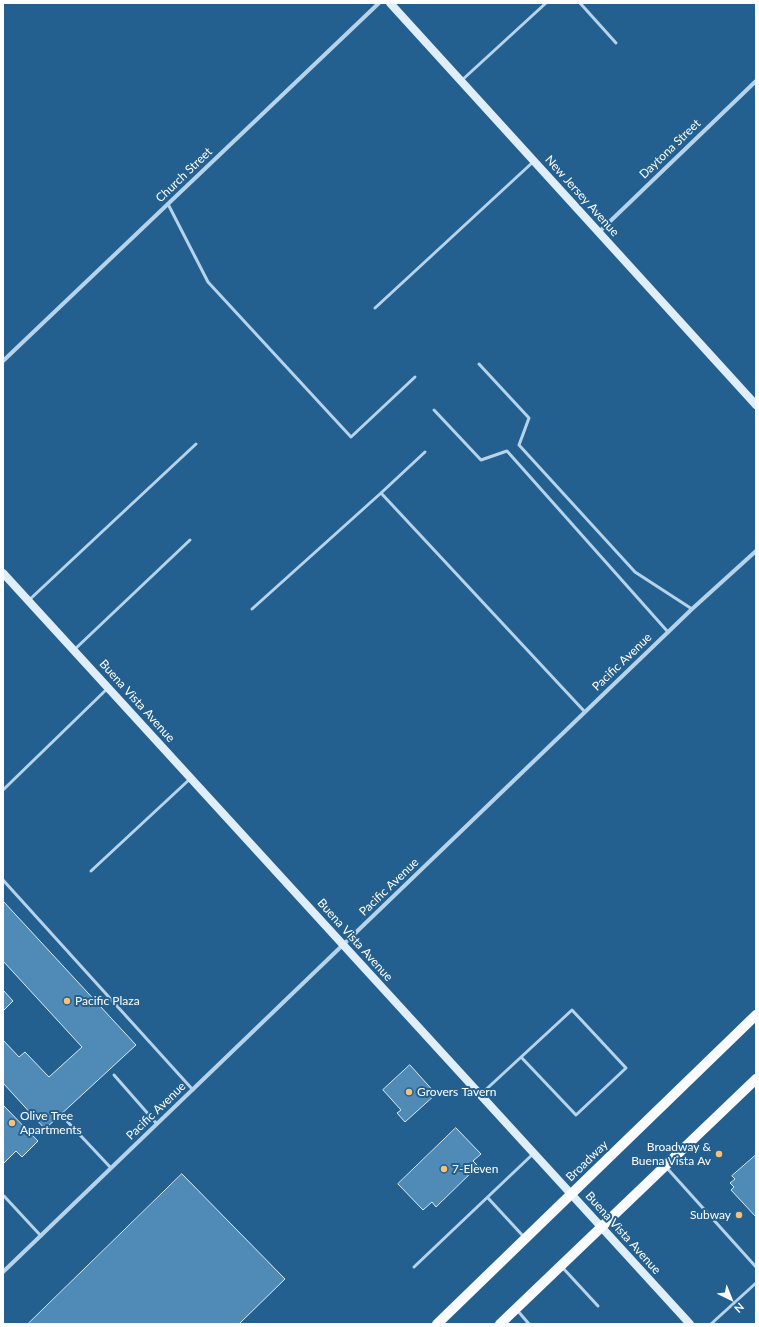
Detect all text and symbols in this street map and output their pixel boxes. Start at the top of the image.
street label: Daytona Street [636,116,704,182]
street label: Church Street [153,145,215,205]
street label: New Jersey Avenue [542,153,622,239]
street label: Pacific Avenue [589,630,655,694]
street label: Buena Vista Avenue [96,657,178,745]
street label: Pacific Avenue [356,855,422,919]
street label: Buena Vista Avenue [314,896,396,984]
place label: Pacific Plaza [75,994,140,1008]
marker: Pacific Plaza [62,996,72,1006]
street label: Pacific Avenue [123,1079,189,1143]
place label: Grovers Tavern [417,1085,496,1099]
marker: Grovers Tavern [404,1087,414,1097]
place label: Olive Tree Apartments [20,1109,82,1137]
marker: Olive Tree Apartments [7,1118,17,1128]
street label: Broadway [563,1138,611,1184]
place label: Broadway & Buena Vista Av [631,1140,711,1168]
marker: Broadway & Buena Vista Av [714,1149,724,1159]
place label: 7-Eleven [452,1162,498,1176]
marker: 7-Eleven [439,1164,449,1174]
street label: Buena Vista Avenue [582,1189,664,1277]
place label: Subway [690,1208,731,1222]
marker: Subway [734,1210,744,1220]
north arrow [711,1279,751,1319]
text: N [732,1300,747,1316]

